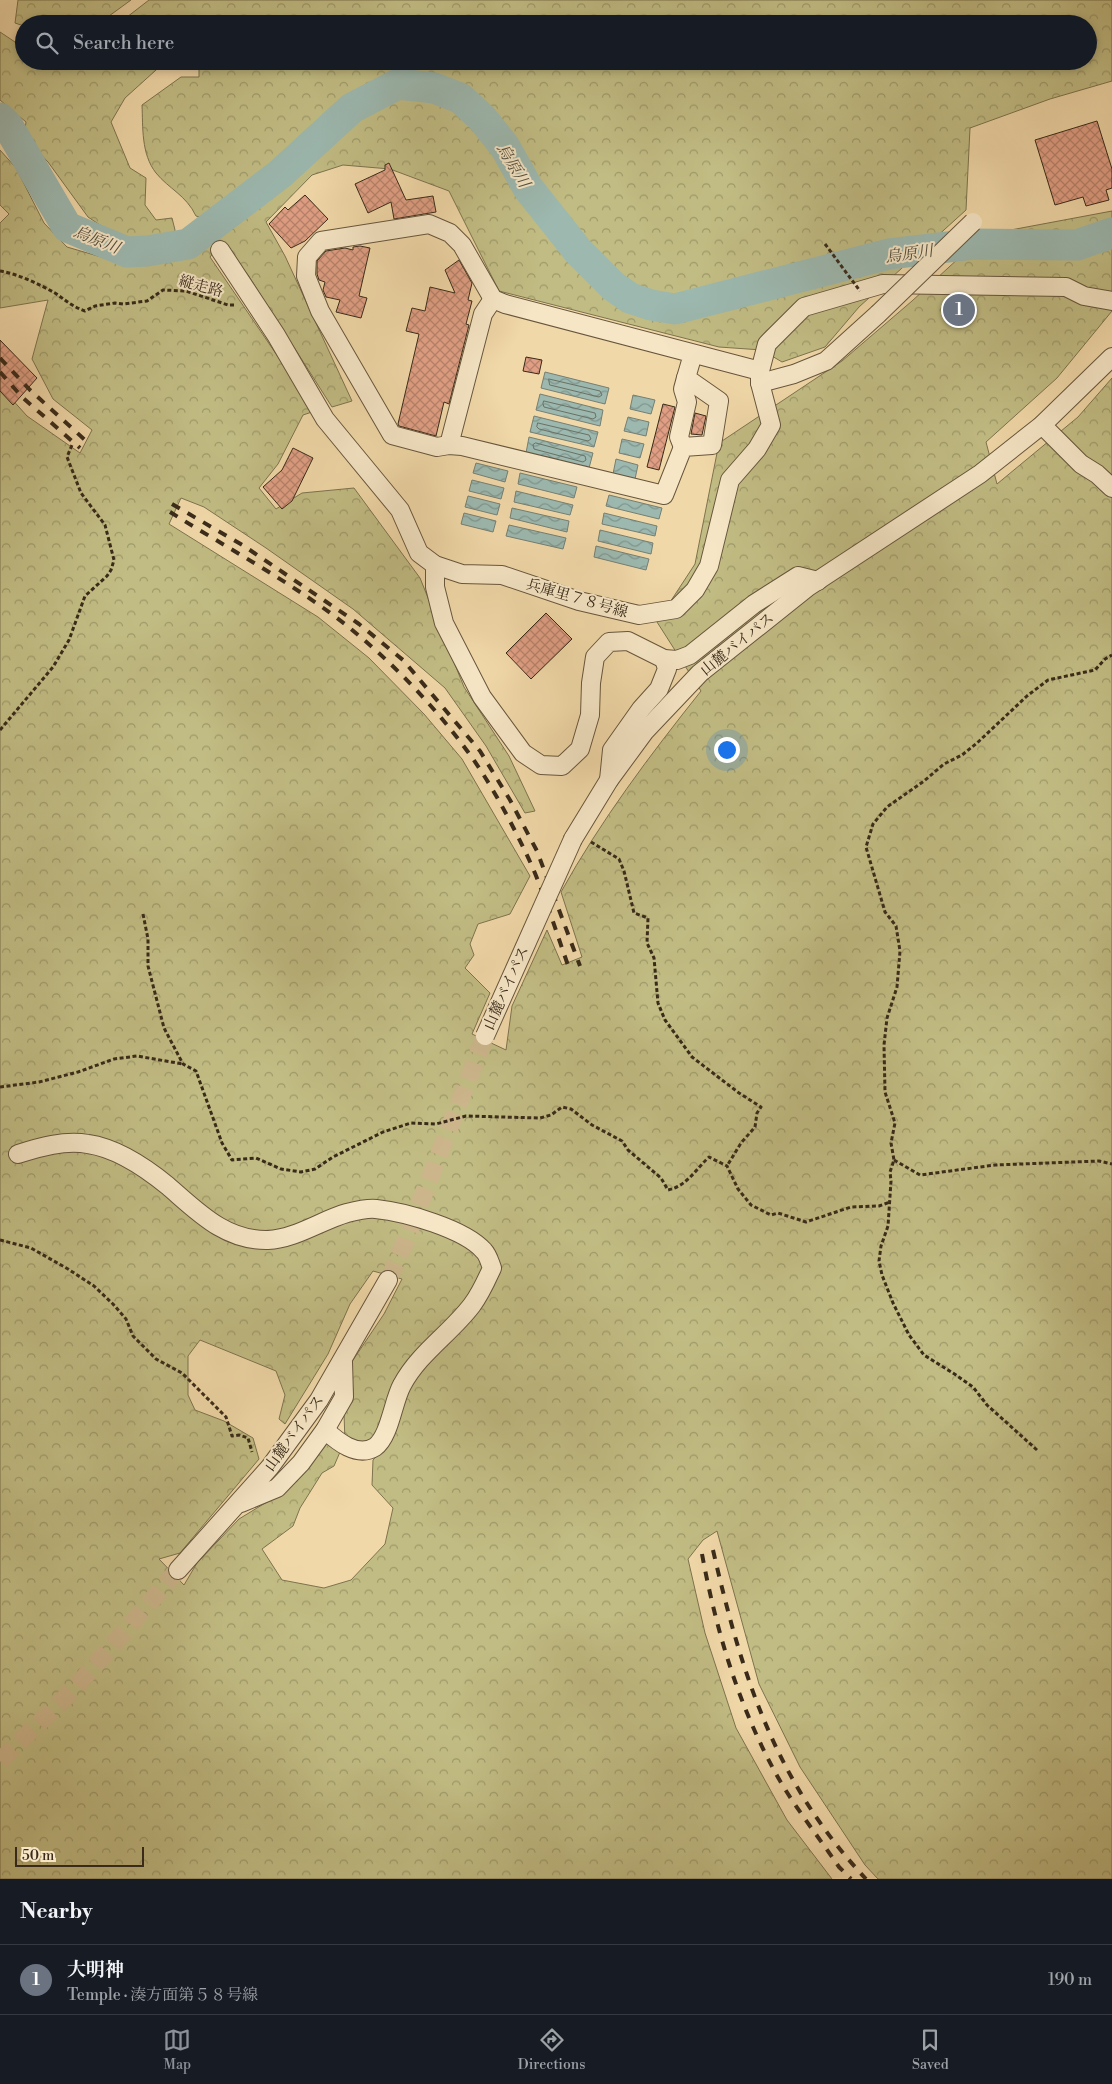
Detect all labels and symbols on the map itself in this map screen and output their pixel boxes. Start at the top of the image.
water label: 烏原川 [492,140,535,193]
water label: 烏原川 [71,222,124,259]
water label: 烏原川 [884,240,936,267]
street label: 縦走路 [177,271,225,301]
pin: 1 [943,291,975,329]
street label: 兵庫里７８号線 [524,575,630,622]
street label: 山麓バイパス [696,609,778,680]
your location [714,737,740,763]
street label: 山麓バイパス [480,943,533,1033]
street label: 山麓バイパス [260,1391,328,1475]
scale bar [15,1844,144,1867]

